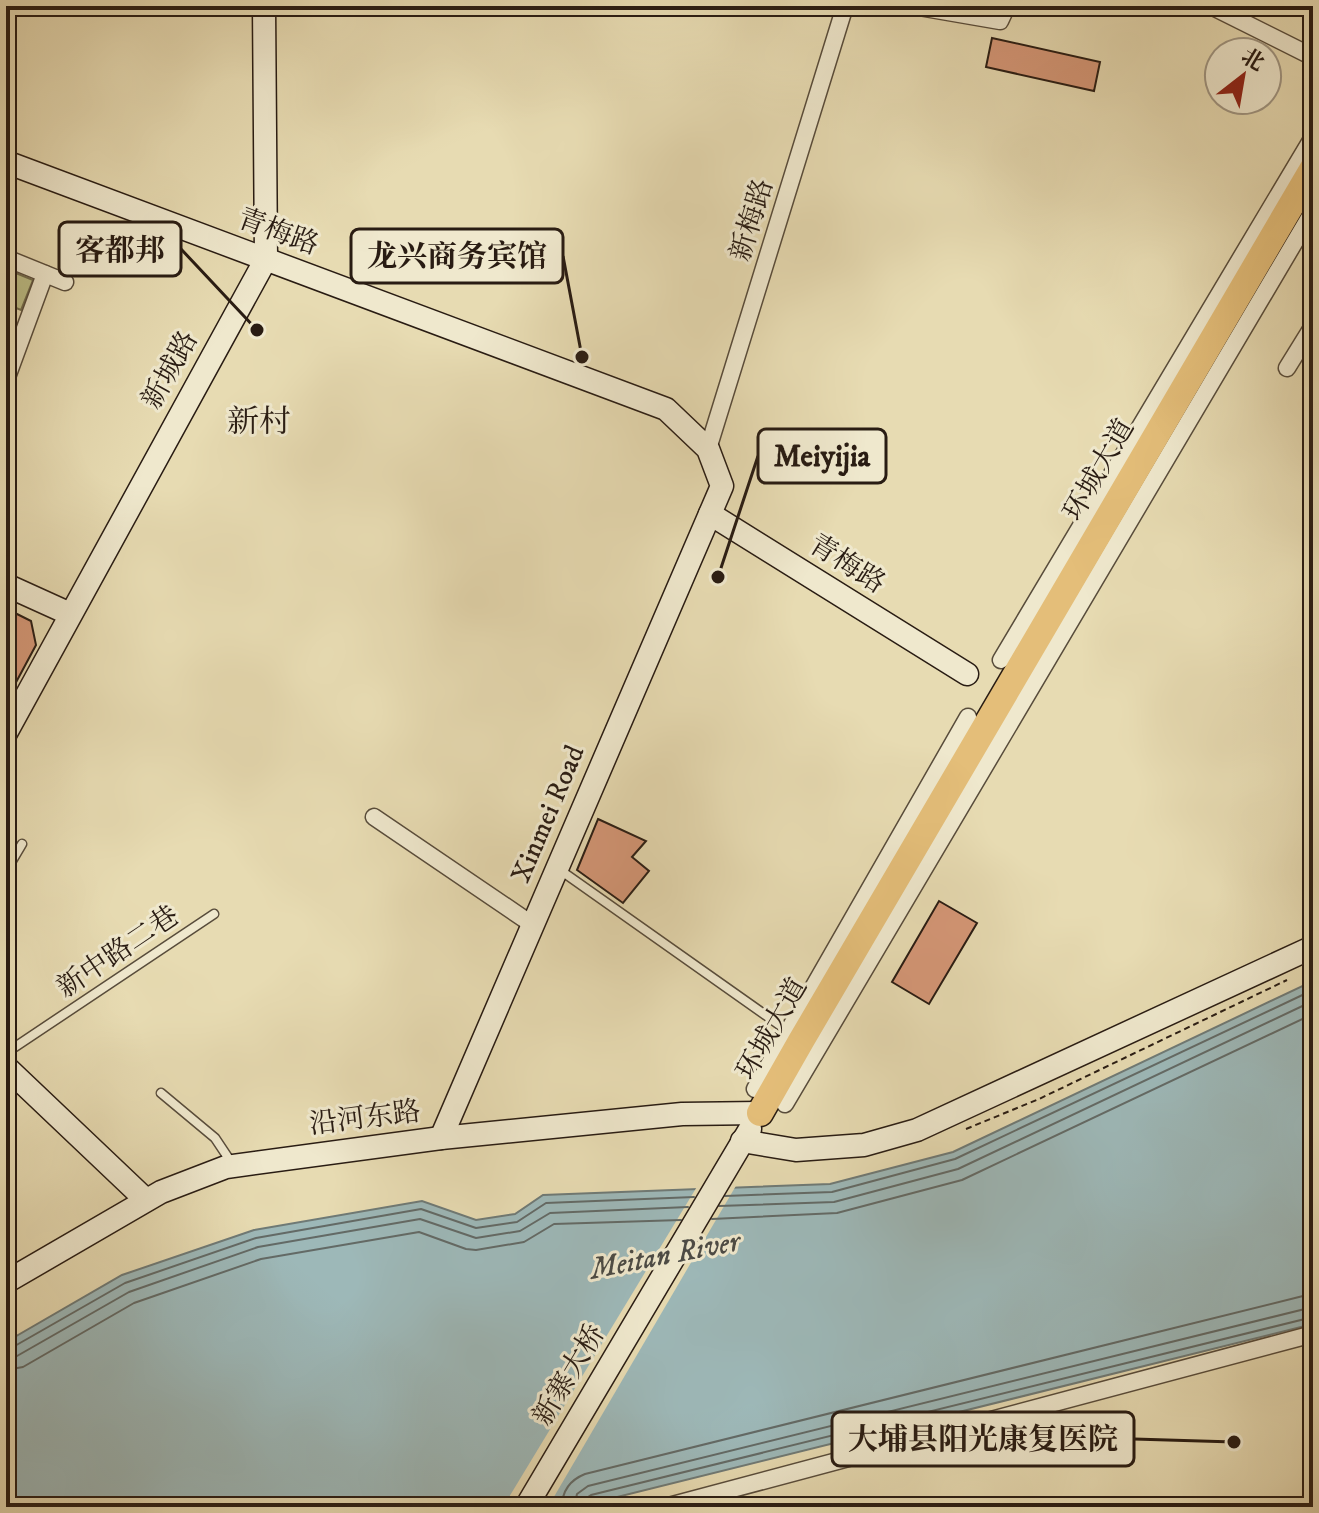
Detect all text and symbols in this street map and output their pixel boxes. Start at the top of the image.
north arrow [1203,36,1283,116]
text: 北 [1236,43,1269,77]
street label: 新梅路 [723,175,781,265]
street label: 青梅路 [233,201,323,263]
callout: 客都邦 [59,222,181,276]
callout: 龙兴商务宾馆 [351,229,563,283]
text: 客都邦 [75,233,165,270]
text: 龙兴商务宾馆 [367,239,547,276]
street label: 新城路 [134,325,206,415]
district label: 新村 [227,403,291,443]
street label: 环城大道 [1056,413,1142,527]
callout: Meiyijia [758,429,886,483]
text: Meiyijia [774,439,872,476]
street label: 青梅路 [802,527,892,601]
street label: Xinmei Road [503,740,593,888]
street label: 新中路二巷 [50,898,186,1006]
street label: 环城大道 [729,972,815,1086]
street label: 沿河东路 [307,1094,423,1142]
water label: Meitan River [585,1223,745,1289]
street label: 新寨大桥 [525,1318,613,1432]
callout: 大埔县阳光康复医院 [832,1412,1134,1466]
text: 大埔县阳光康复医院 [848,1422,1118,1459]

